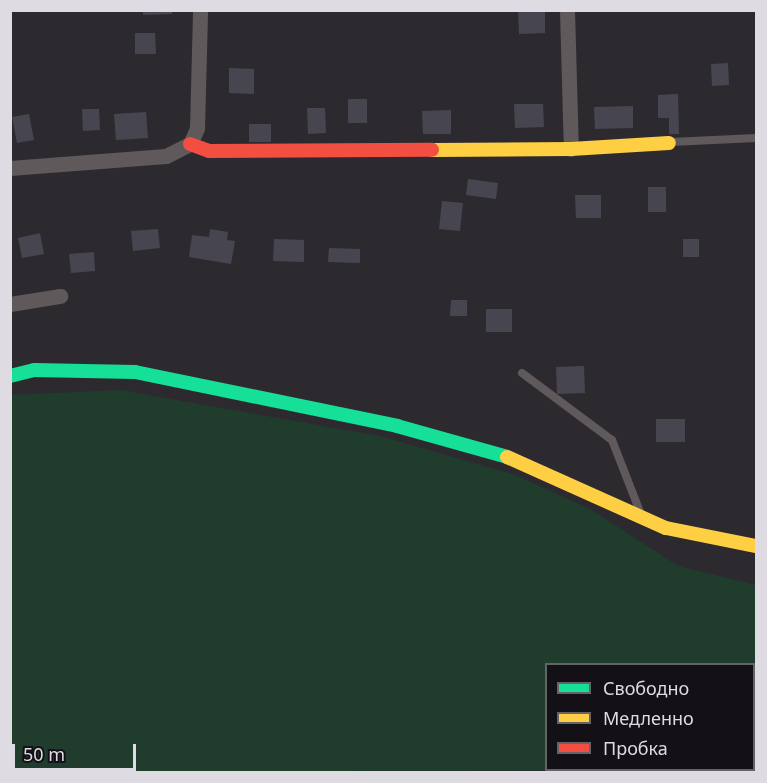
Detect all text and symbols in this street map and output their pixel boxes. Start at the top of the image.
legend [545,663,755,771]
text: Свободно [603,676,689,700]
text: Медленно [603,706,694,730]
scale bar [15,732,140,770]
text: Пробка [603,736,668,760]
text: 50 m [23,742,65,766]

